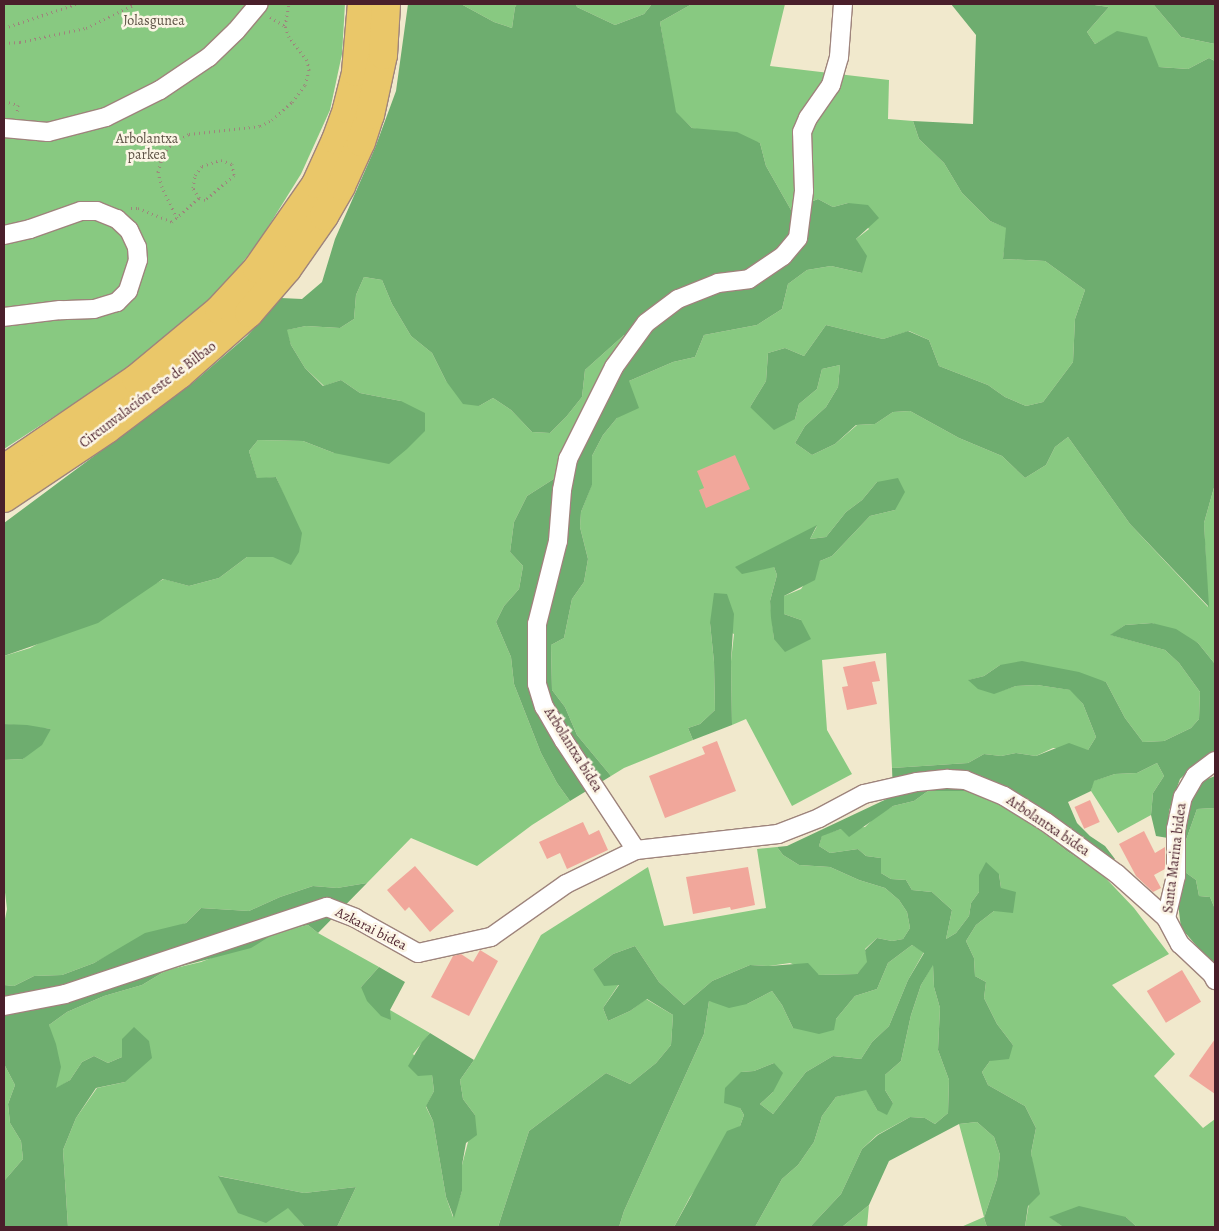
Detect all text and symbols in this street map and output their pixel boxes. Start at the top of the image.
park label: Jolasgunea [123,13,185,29]
park label: Arbolantxa parkea [116,131,178,164]
street label: Circunvalación este de Bilbao [76,338,220,452]
street label: Arbolantxa bidea [540,705,606,795]
street label: Arbolantxa bidea [1003,792,1093,860]
street label: Santa Marina bidea [1160,802,1190,914]
street label: Azkarai bidea [333,904,409,954]

